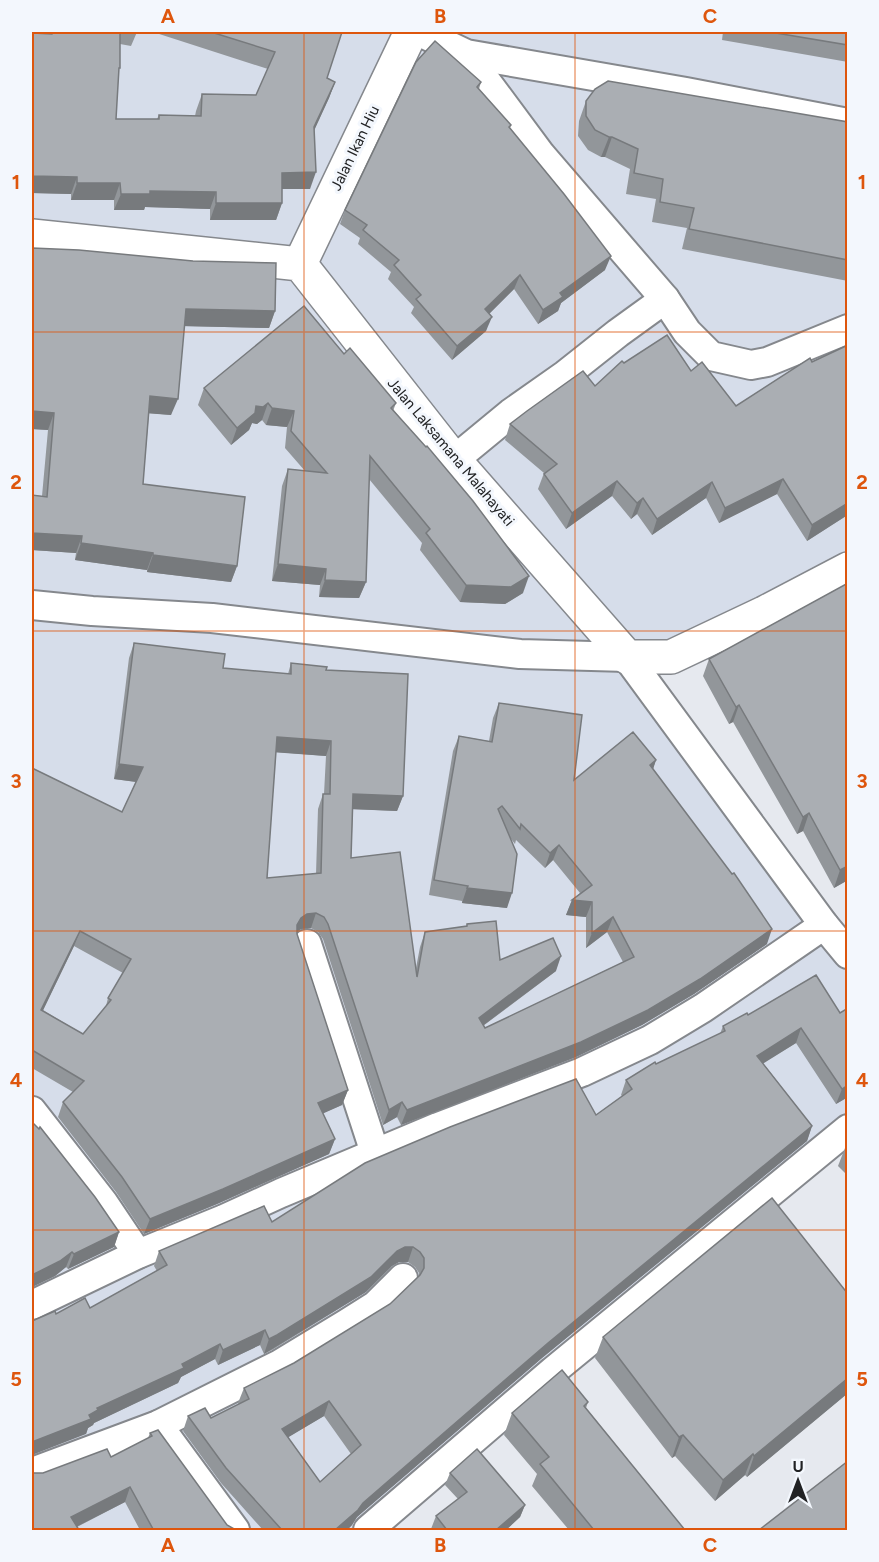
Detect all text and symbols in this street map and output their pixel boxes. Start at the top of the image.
text: A [161,4,176,28]
text: B [434,4,446,28]
text: C [703,4,717,28]
street label: Jalan Ikan Hiu [327,103,383,193]
text: 1 [12,170,20,194]
text: 1 [858,170,866,194]
street label: Jalan Laksamana Malahayati [384,374,518,530]
text: 2 [10,470,22,494]
text: 2 [856,470,868,494]
text: 3 [10,769,22,793]
text: 3 [856,769,868,793]
text: 4 [10,1068,23,1092]
text: 4 [856,1068,869,1092]
text: 5 [10,1367,22,1391]
text: 5 [856,1367,868,1391]
north arrow [768,1451,828,1511]
text: U [792,1457,804,1476]
text: A [161,1533,176,1557]
text: B [434,1533,446,1557]
text: C [703,1533,717,1557]

